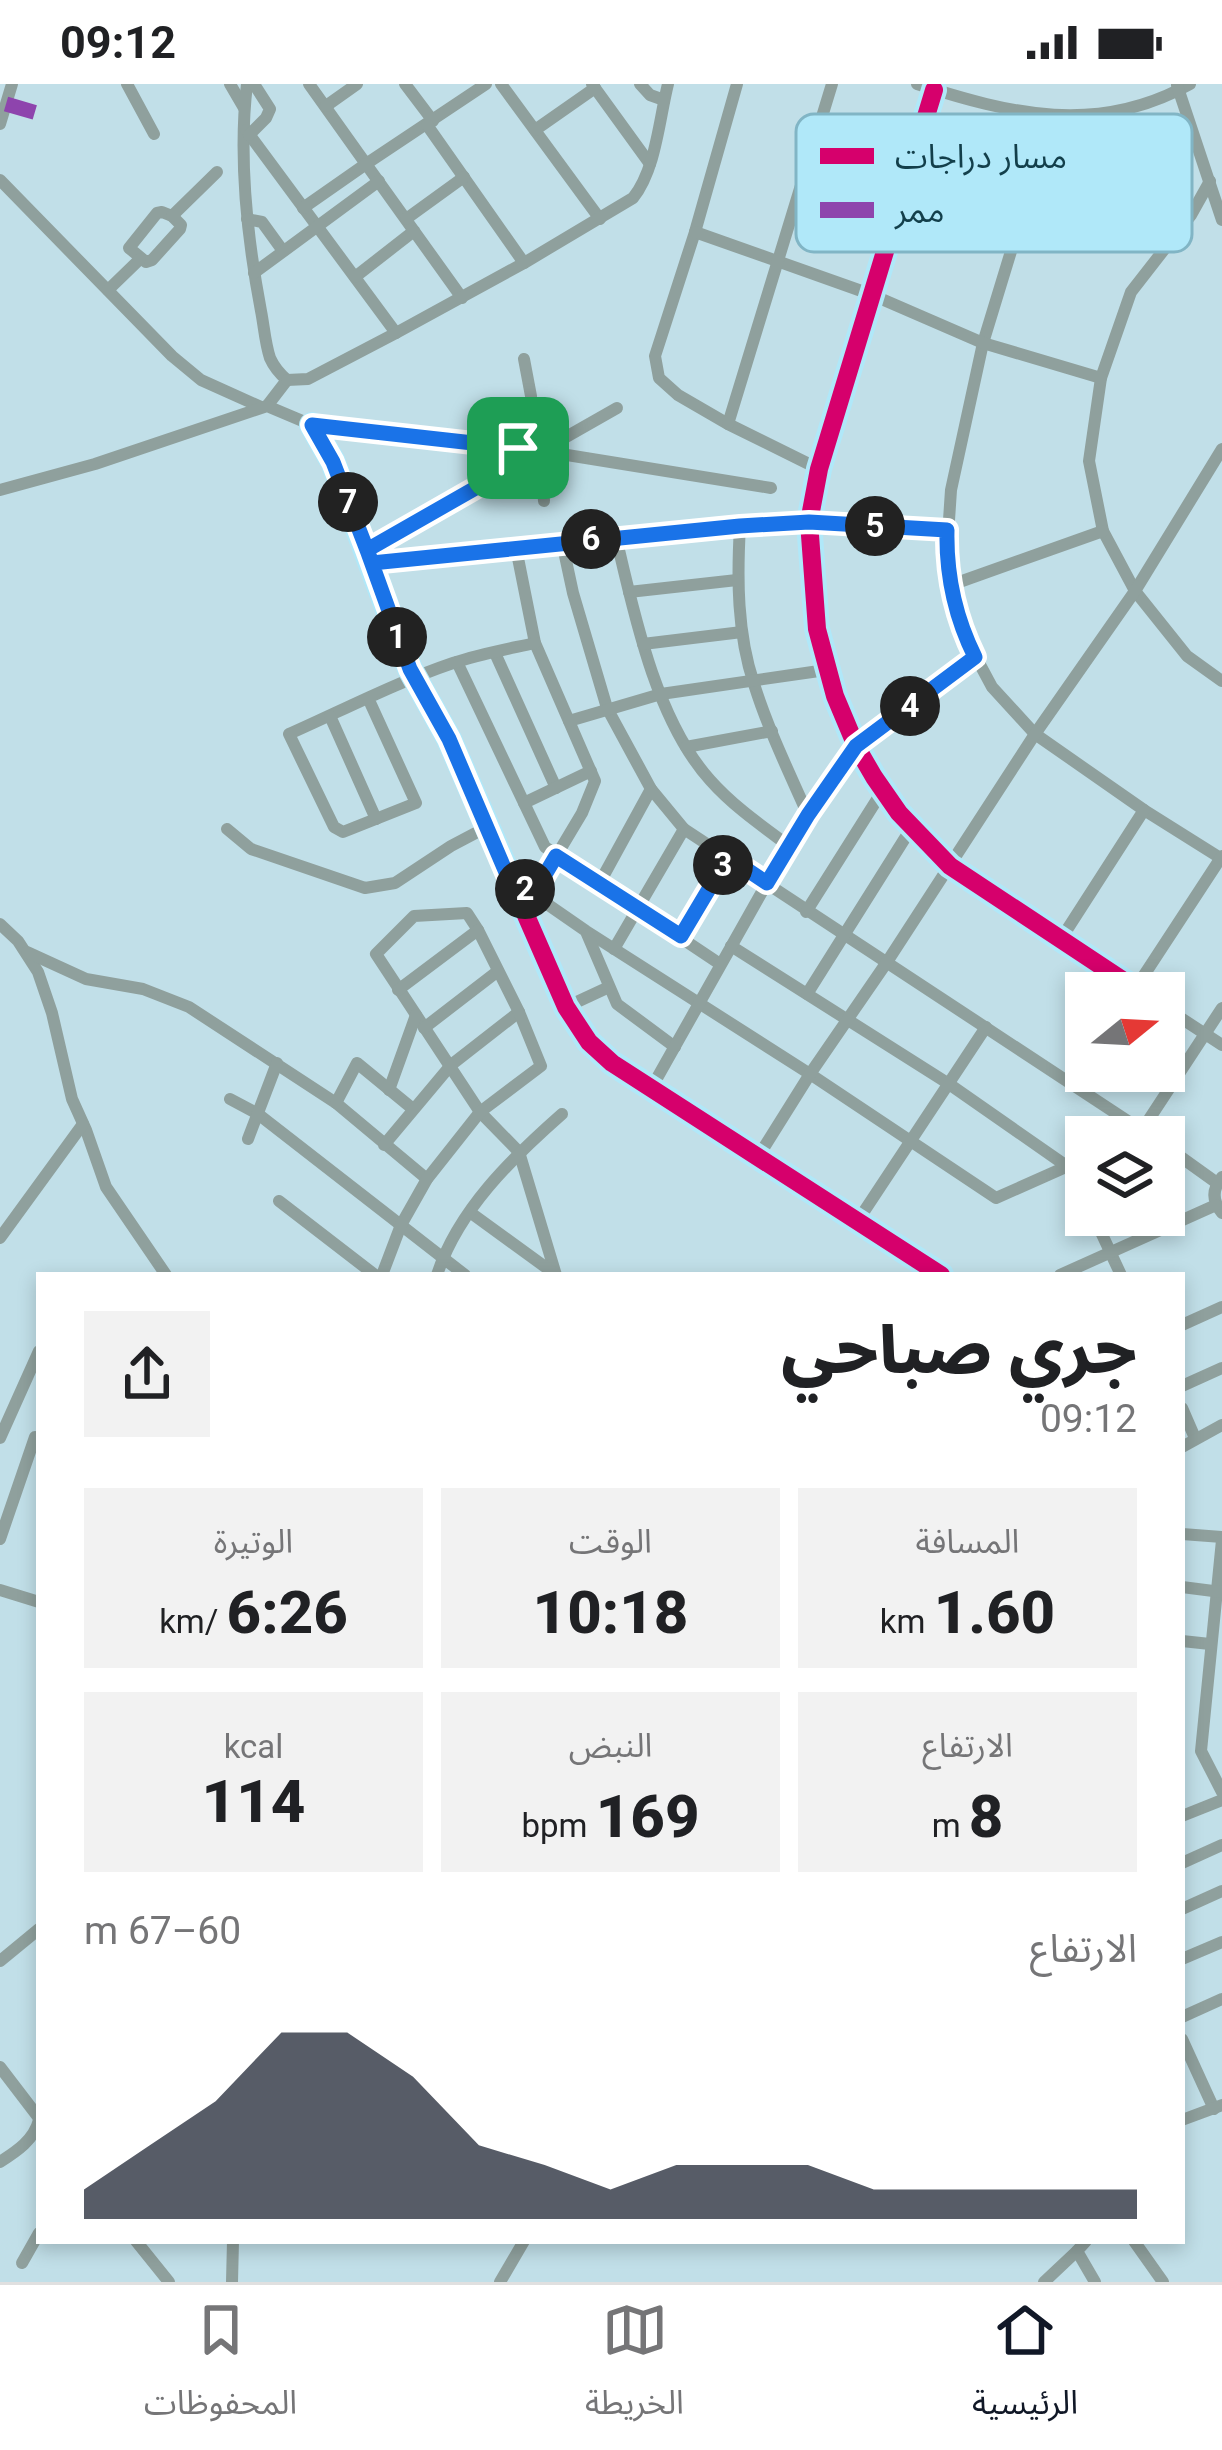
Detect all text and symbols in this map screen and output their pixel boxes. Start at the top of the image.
text: 09:12 [60,16,176,69]
legend [796,114,1192,252]
text: مسار دراجات [895,137,1067,176]
text: ممر [894,191,944,230]
pin [467,397,569,499]
icon: arrive [485,415,551,481]
pin: 7 [318,472,378,532]
text: 7 [339,482,357,521]
pin: 5 [845,496,905,556]
text: 5 [866,506,884,545]
pin: 6 [561,509,621,569]
text: 6 [582,519,600,558]
pin: 1 [367,607,427,667]
text: 1 [388,617,406,656]
pin: 4 [880,676,940,736]
text: 4 [901,686,919,725]
pin: 3 [693,835,753,895]
text: 3 [714,845,732,884]
pin: 2 [495,859,555,919]
text: 2 [516,869,534,908]
north arrow [1065,972,1185,1092]
map controls [1065,972,1185,1236]
button: layers [1065,1116,1185,1236]
button: share [84,1311,210,1437]
text: جري صباحي [781,1312,1137,1389]
text: 09:12 [1040,1396,1137,1442]
text: الوتيرة [214,1522,293,1561]
text: الوقت [569,1522,652,1561]
text: المسافة [916,1522,1019,1561]
text: 6:26 [227,1577,348,1648]
text: 10:18 [533,1577,688,1648]
text: 1.60 [934,1577,1055,1648]
text: /km [159,1602,227,1641]
text: km [880,1602,934,1641]
text: النبض [569,1726,652,1765]
text: الارتفاع [922,1726,1013,1765]
text: kcal [224,1727,283,1766]
text: 114 [202,1766,305,1837]
text: 169 [596,1781,700,1852]
text: 8 [969,1781,1003,1852]
text: bpm [522,1806,596,1845]
text: m [932,1806,969,1845]
text: 60–67 m [84,1908,241,1954]
text: الارتفاع [1030,1926,1137,1972]
tab: المحفوظات [144,2297,297,2438]
tab: الخريطة [585,2297,684,2438]
tab: الرئيسية [972,2297,1078,2438]

